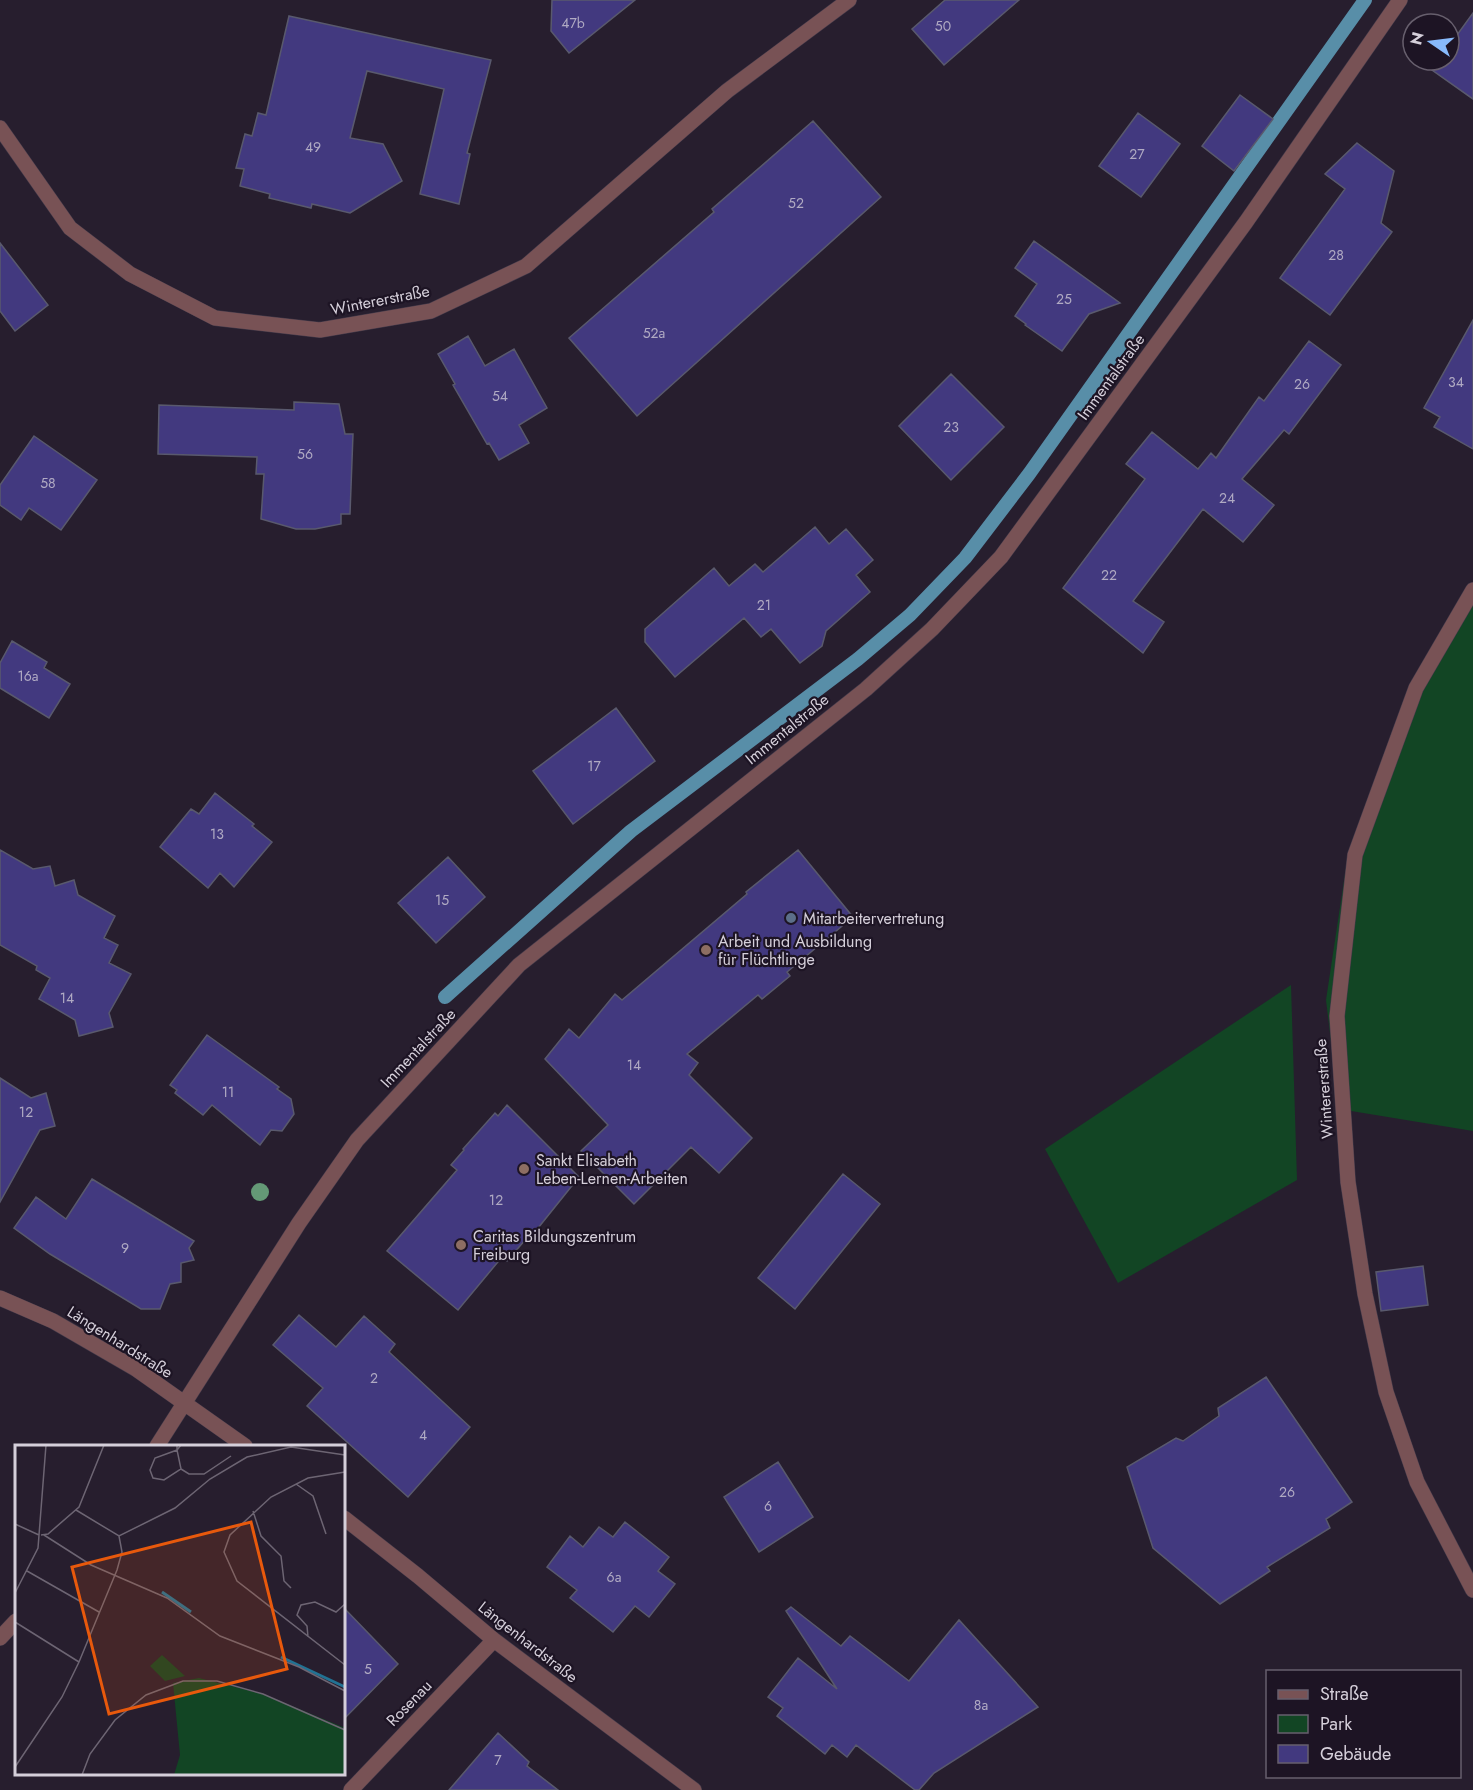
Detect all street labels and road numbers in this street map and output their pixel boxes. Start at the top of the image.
street label: Wintererstraße [329,279,431,321]
street label: Immentalstraße [1072,329,1150,425]
street label: Immentalstraße [740,688,834,770]
street label: Immentalstraße [375,1003,461,1093]
street label: Wintererstraße [1309,1038,1339,1140]
street label: Längenhardstraße [63,1300,177,1384]
street label: Längenhardstraße [473,1596,583,1688]
street label: Rosenau [381,1675,437,1731]

